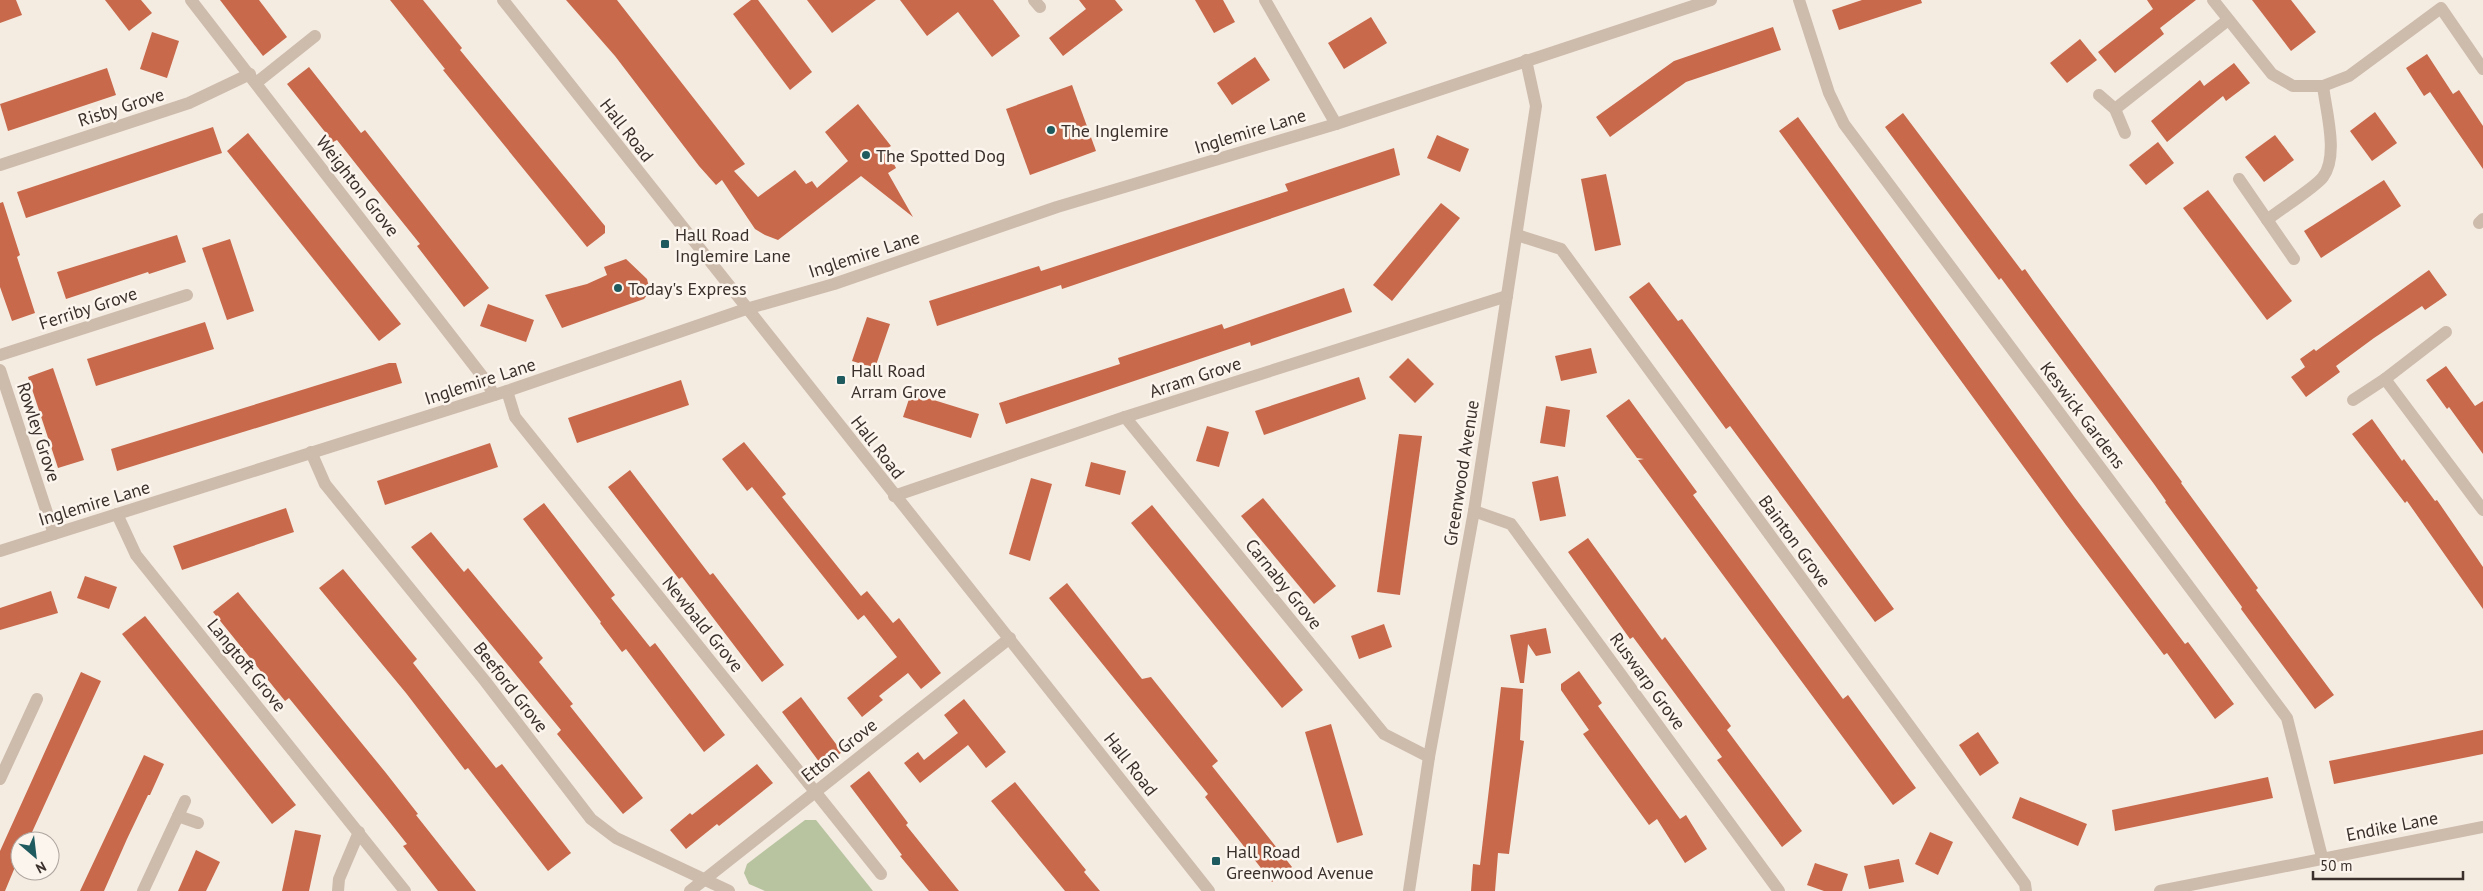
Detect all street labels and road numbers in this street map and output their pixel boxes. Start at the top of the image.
street label: Risby Grove [75,82,167,132]
street label: Hall Road [595,94,659,166]
street label: Inglemire Lane [1191,103,1309,159]
street label: Weighton Grove [311,131,405,241]
street label: Inglemire Lane [806,225,922,283]
street label: Ferriby Grove [36,281,140,335]
street label: Arram Grove [1146,351,1244,403]
street label: Inglemire Lane [422,352,538,410]
street label: Keswick Gardens [2035,357,2131,473]
street label: Rowley Grove [12,379,66,485]
street label: Greenwood Avenue [1438,398,1484,548]
street label: Hall Road [846,411,910,483]
street label: Inglemire Lane [35,475,153,531]
street label: Bainton Grove [1754,490,1836,592]
street label: Carnaby Grove [1240,534,1328,634]
street label: Newbald Grove [657,571,749,677]
street label: Langtoft Grove [202,614,292,716]
street label: Ruswarp Grove [1605,628,1691,734]
street label: Beeford Grove [469,637,553,737]
street label: Etton Grove [796,713,882,787]
street label: Hall Road [1099,728,1163,800]
street label: Endike Lane [2344,806,2440,846]

